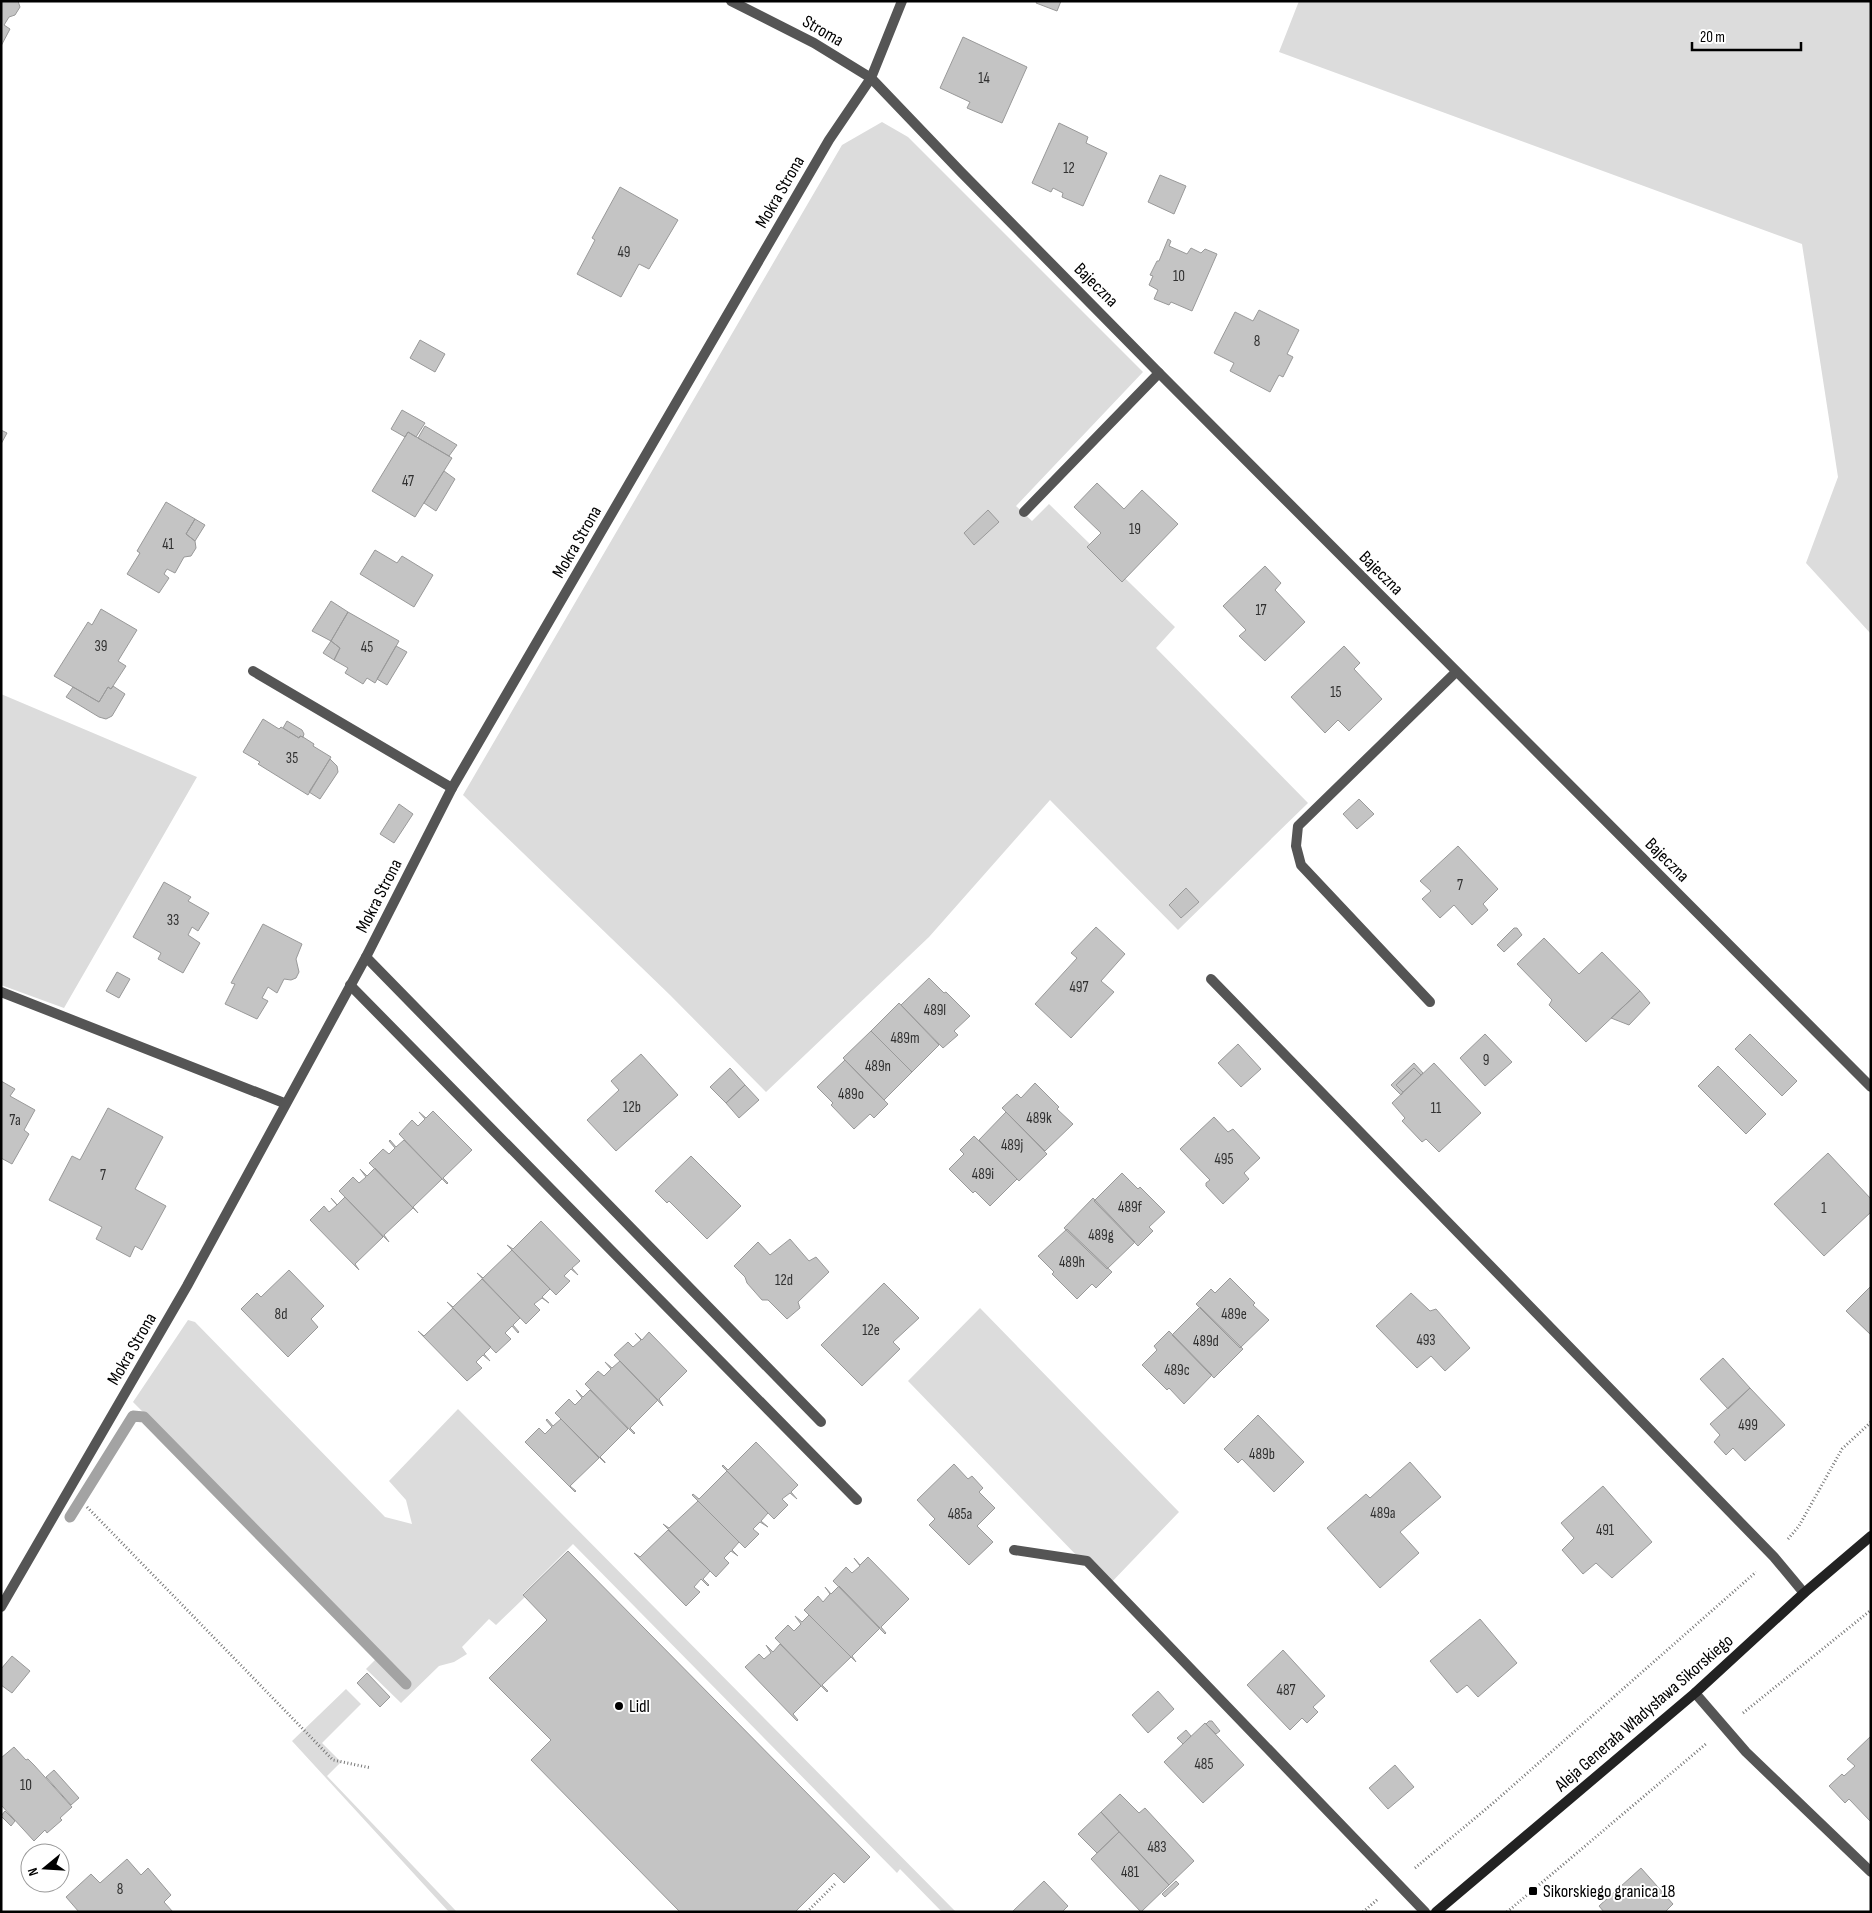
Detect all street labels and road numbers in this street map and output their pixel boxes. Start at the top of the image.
street label: Stroma [799,11,847,51]
street label: Mokra Strona [751,152,809,232]
street label: Bajeczna [1070,259,1122,311]
street label: Mokra Strona [548,502,606,582]
street label: Bajeczna [1355,547,1407,599]
street label: Bajeczna [1641,834,1693,886]
street label: Mokra Strona [352,856,407,936]
street label: Mokra Strona [103,1309,161,1389]
street label: Aleja Generała Władysława Sikorskiego [1550,1630,1737,1797]

